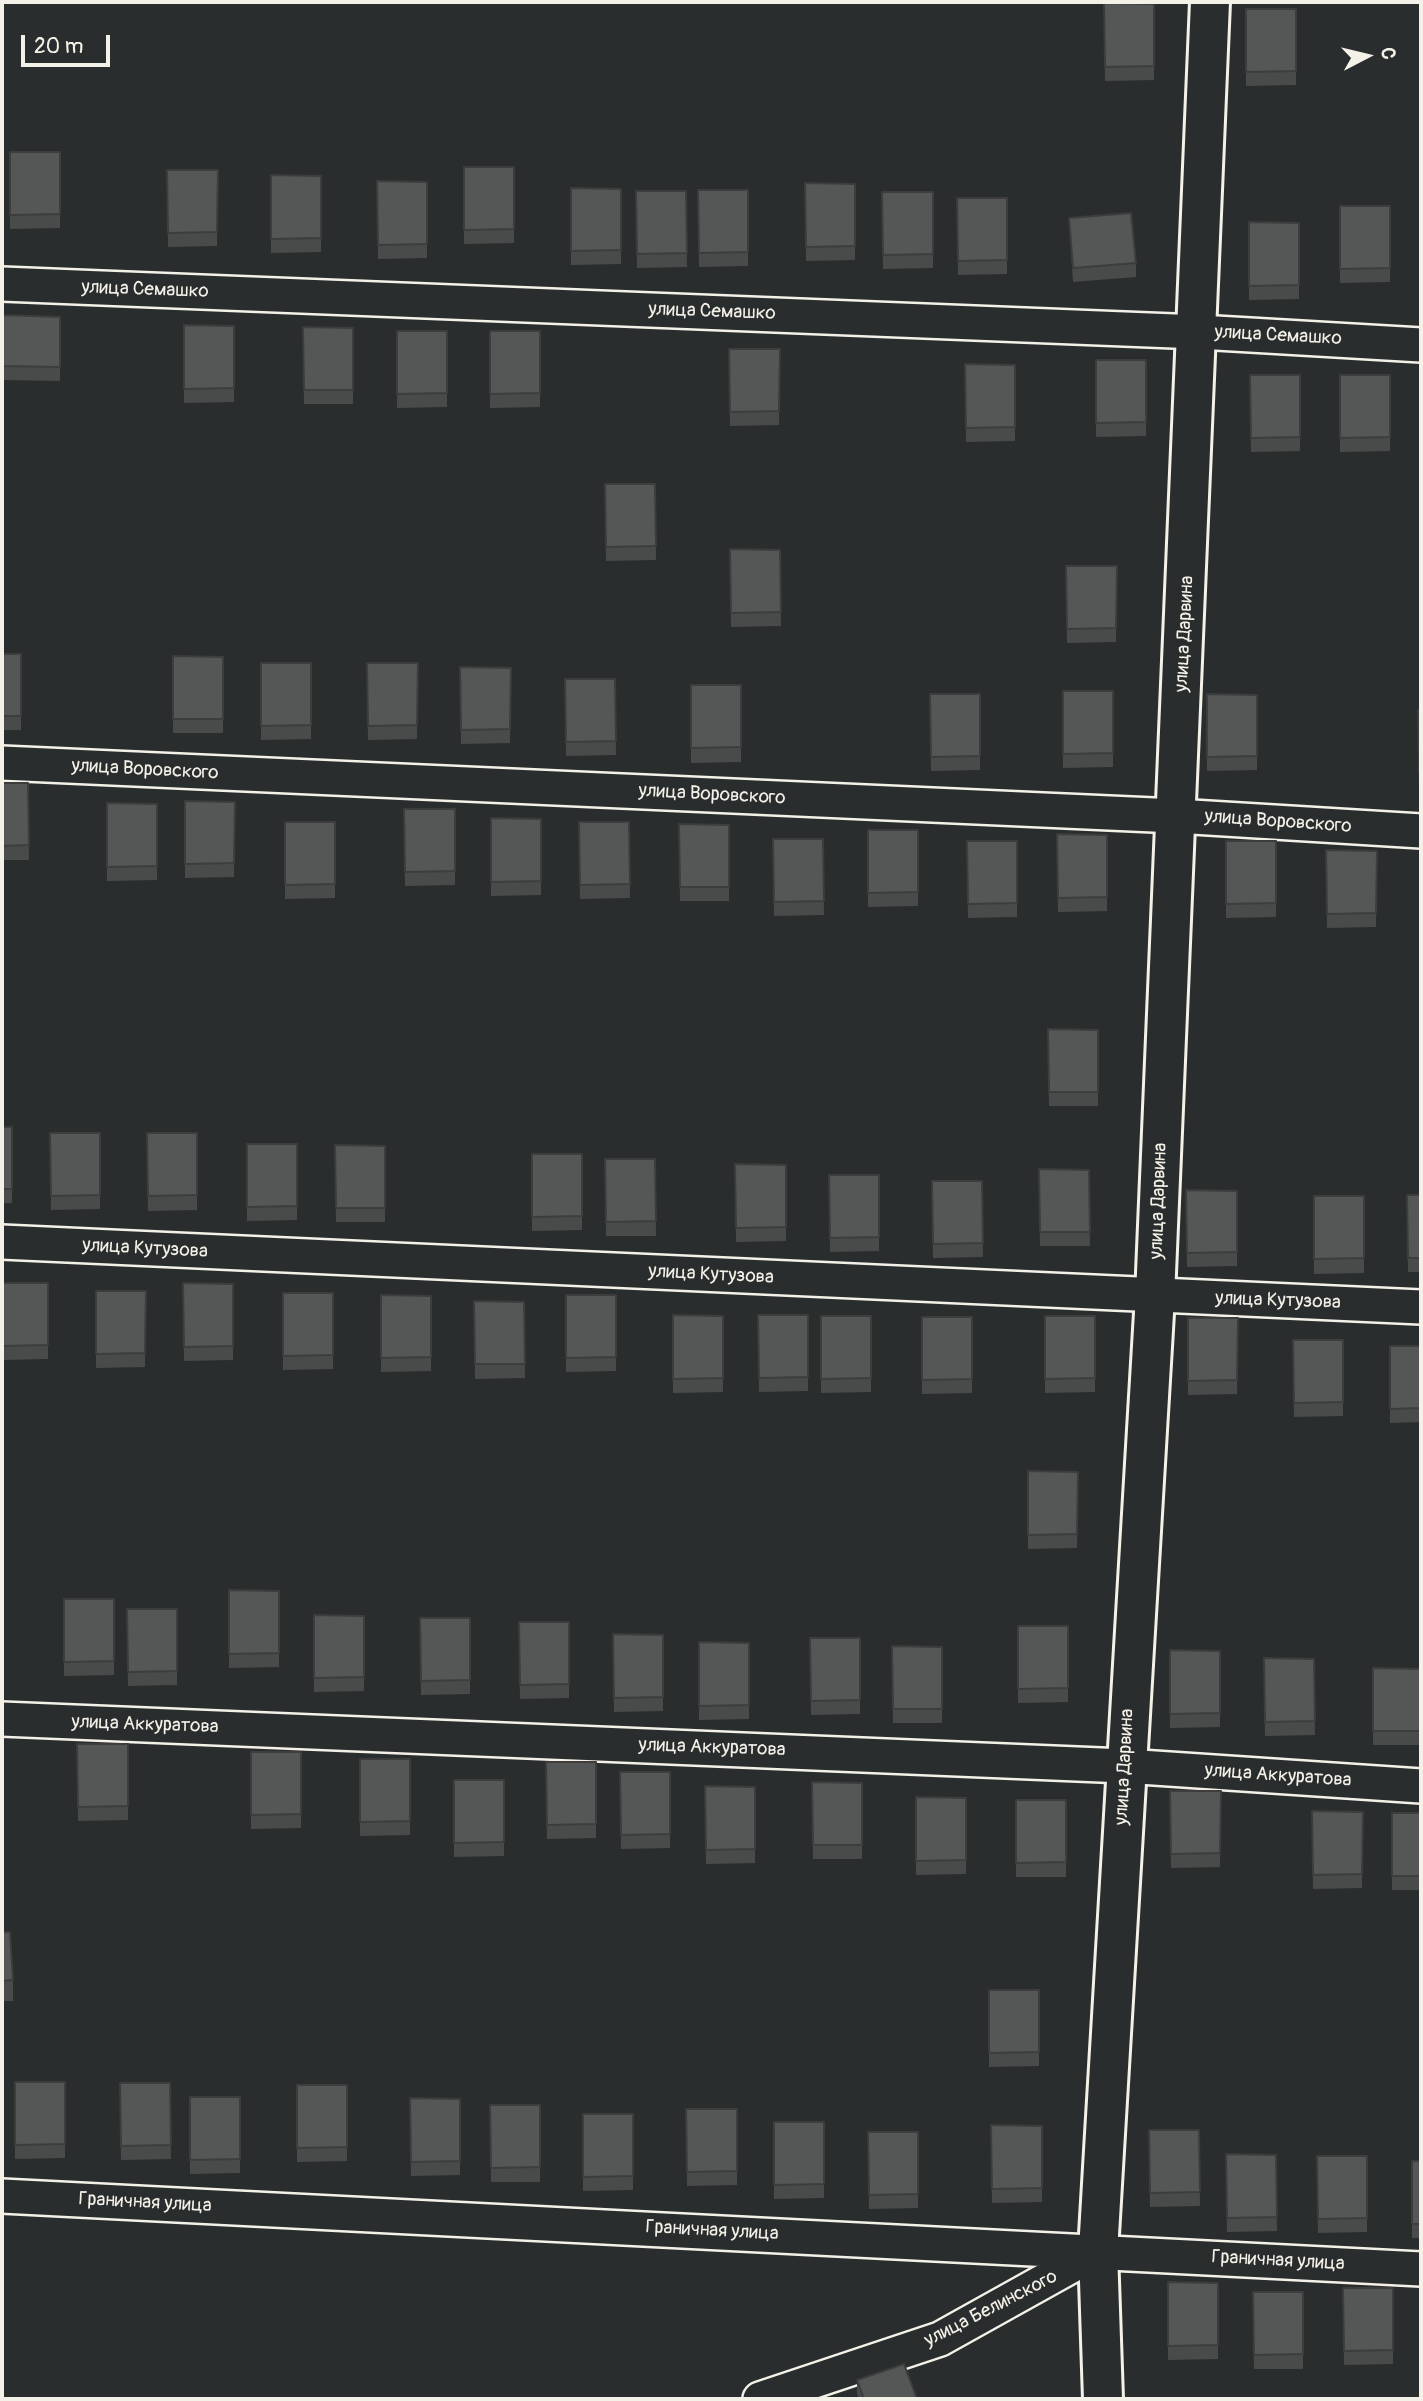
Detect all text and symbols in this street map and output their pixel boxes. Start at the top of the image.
scale bar [24,21,114,65]
north arrow [1332,21,1402,91]
text: 20 m [34,33,83,60]
text: С [1375,46,1400,61]
street label: улица Семашко [81,276,209,304]
street label: улица Семашко [648,298,776,326]
street label: улица Семашко [1214,321,1342,351]
street label: улица Дарвина [1171,575,1199,693]
street label: улица Воровского [71,755,219,785]
street label: улица Воровского [638,780,786,810]
street label: улица Воровского [1204,805,1352,839]
street label: улица Дарвина [1146,1142,1172,1260]
street label: улица Кутузова [82,1234,208,1264]
street label: улица Кутузова [648,1260,774,1290]
street label: улица Кутузова [1215,1287,1341,1315]
street label: улица Дарвина [1111,1708,1139,1826]
street label: улица Аккуратова [71,1711,219,1739]
street label: улица Аккуратова [638,1734,786,1762]
street label: улица Аккуратова [1204,1759,1352,1793]
street label: Граничная улица [78,2188,212,2218]
street label: Граничная улица [645,2216,779,2246]
street label: Граничная улица [1211,2246,1345,2276]
street label: улица Белинского [921,2266,1061,2352]

